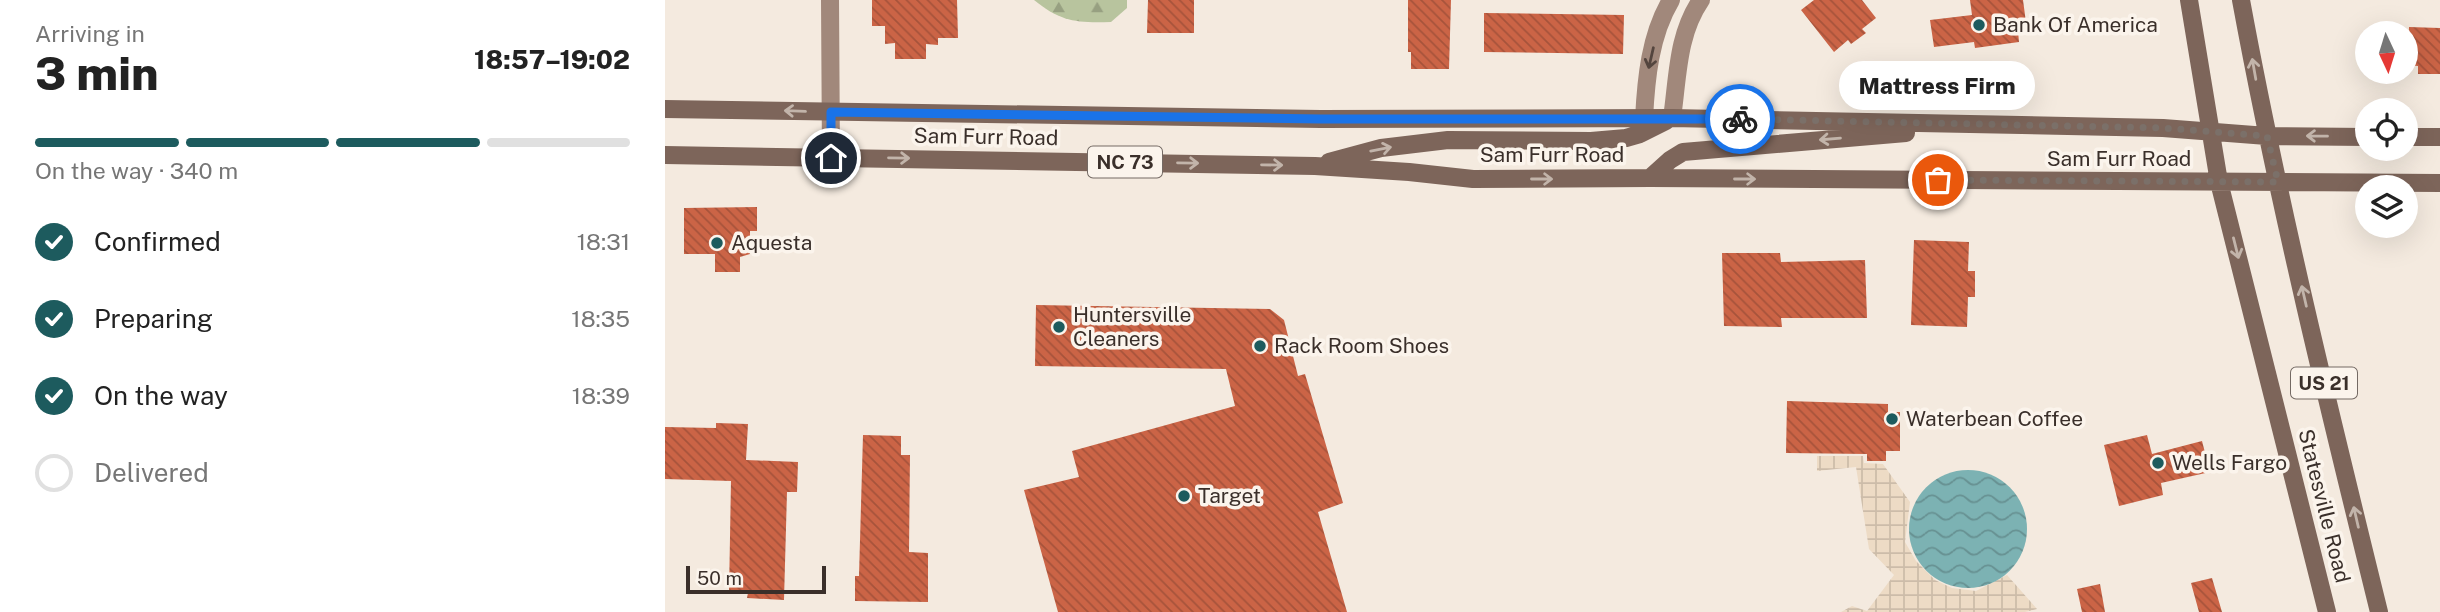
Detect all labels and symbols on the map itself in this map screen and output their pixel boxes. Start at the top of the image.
place label: Bank Of America [1993,12,2158,37]
marker: Bank Of America [1971,17,1987,33]
north arrow [2355,21,2419,84]
one-way arrow [1644,46,1657,69]
one-way arrow [2247,58,2260,80]
callout: Mattress Firm [1840,61,2036,110]
courier [1705,84,1775,154]
one-way arrow [784,105,807,118]
street label: Sam Furr Road [913,123,1059,150]
pin [801,128,861,188]
one-way arrow [2306,129,2329,143]
one-way arrow [1819,133,1842,146]
one-way arrow [1369,142,1392,155]
street label: Sam Furr Road [1480,142,1624,167]
road number: NC 73 [1088,146,1162,178]
street label: Sam Furr Road [2047,146,2191,171]
pin [1908,150,1968,210]
one-way arrow [887,151,910,165]
one-way arrow [1176,157,1199,170]
one-way arrow [1261,158,1284,172]
one-way arrow [1530,172,1553,186]
one-way arrow [1733,172,1756,186]
place label: Aquesta [731,230,812,255]
marker: Aquesta [709,235,725,251]
one-way arrow [2230,236,2243,259]
one-way arrow [2296,285,2310,308]
place label: Huntersville Cleaners [1073,302,1191,351]
marker: Huntersville Cleaners [1051,319,1067,335]
place label: Rack Room Shoes [1274,333,1449,358]
marker: Rack Room Shoes [1252,338,1268,354]
road number: US 21 [2291,368,2357,398]
place label: Waterbean Coffee [1906,406,2083,431]
marker: Waterbean Coffee [1884,411,1900,427]
street label: Statesville Road [2293,426,2356,585]
place label: Wells Fargo [2172,450,2287,475]
marker: Wells Fargo [2150,455,2166,471]
place label: Target [1198,483,1261,508]
marker: Target [1176,488,1192,504]
one-way arrow [2349,506,2363,529]
scale bar [686,563,826,595]

